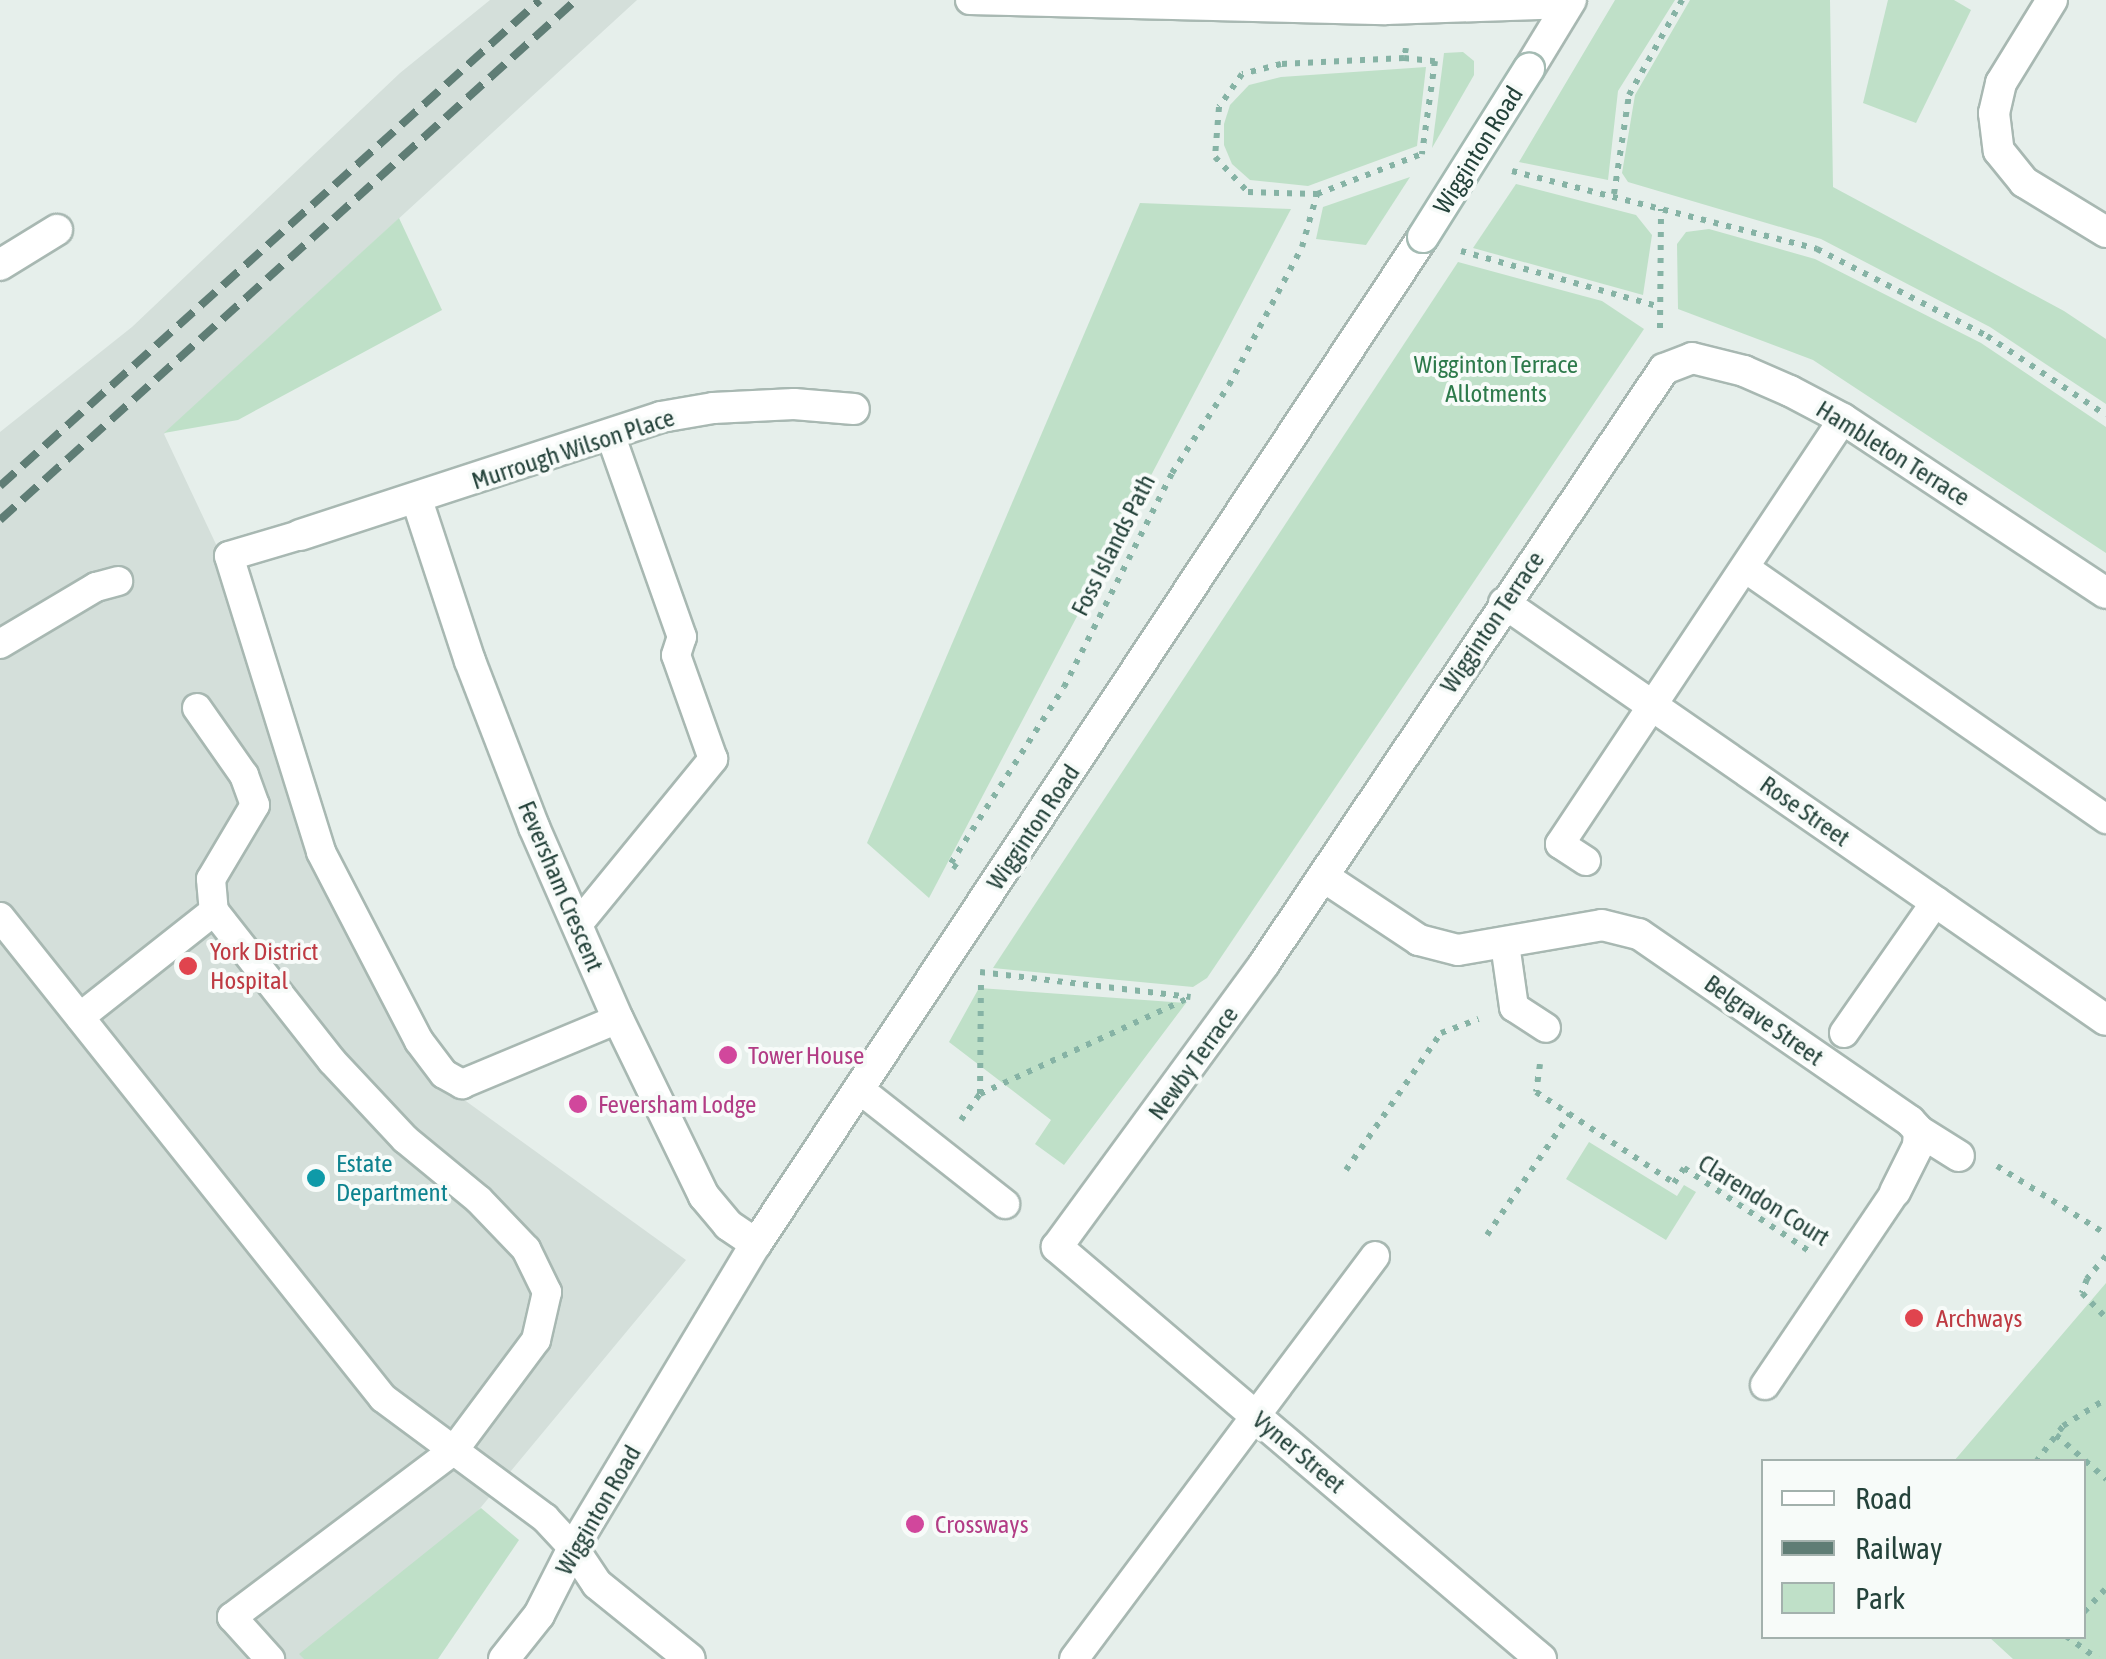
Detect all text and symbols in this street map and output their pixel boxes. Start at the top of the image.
street label: Wigginton Road [1427,81,1529,219]
park label: Wigginton Terrace Allotments [1414,350,1578,409]
street label: Hambleton Terrace [1811,394,1975,512]
street label: Murrough Wilson Place [468,402,678,496]
street label: Foss Islands Path [1065,469,1161,621]
street label: Wigginton Terrace [1434,546,1550,698]
street label: Wigginton Road [980,759,1086,895]
street label: Rose Street [1754,769,1856,853]
street label: Feversham Crescent [512,796,610,976]
place label: York District Hospital [210,937,319,996]
marker: York District Hospital [175,953,201,979]
street label: Belgrave Street [1699,968,1829,1072]
street label: Newby Terrace [1142,1000,1244,1126]
place label: Tower House [748,1040,864,1070]
marker: Tower House [717,1044,739,1066]
place label: Feversham Lodge [598,1089,756,1119]
marker: Feversham Lodge [567,1093,589,1115]
street label: Clarendon Court [1693,1148,1835,1252]
place label: Estate Department [336,1149,448,1208]
marker: Estate Department [305,1167,327,1189]
place label: Archways [1936,1303,2022,1333]
marker: Archways [1901,1305,1927,1331]
street label: Vyner Street [1247,1405,1351,1499]
street label: Wigginton Road [549,1440,647,1580]
legend [1761,1459,2086,1639]
text: Road [1855,1481,1912,1515]
place label: Crossways [935,1509,1028,1539]
marker: Crossways [904,1513,926,1535]
text: Railway [1855,1531,1942,1565]
text: Park [1855,1581,1905,1615]

